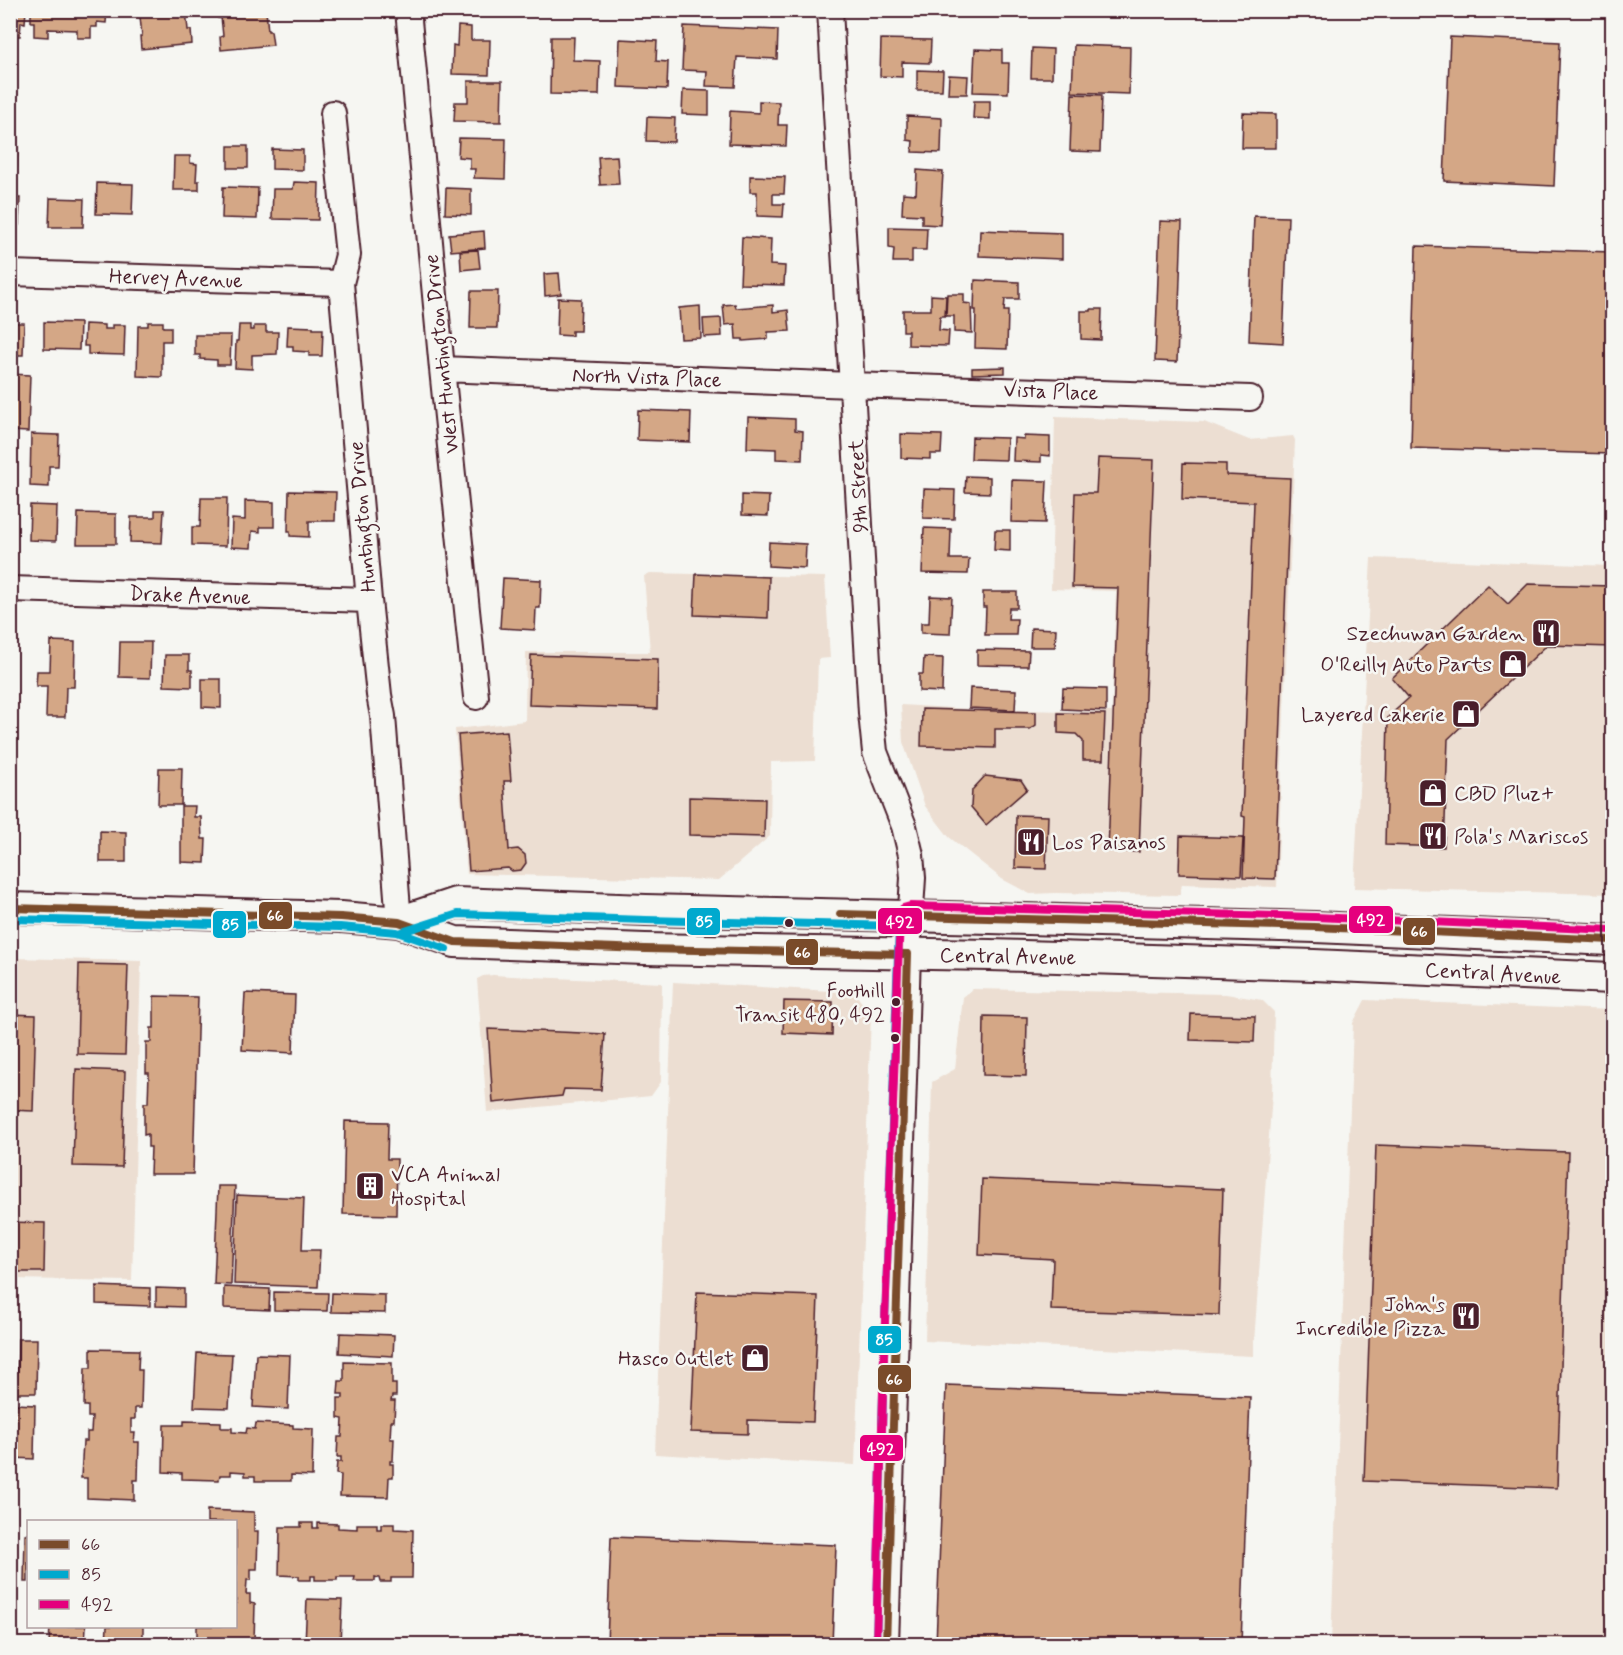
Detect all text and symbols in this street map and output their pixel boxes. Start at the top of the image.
street label: West Huntington Drive [418,253,468,455]
street label: Hervey Avenue [109,263,244,295]
street label: North Vista Place [572,361,722,395]
street label: Vista Place [1003,376,1099,408]
street label: 9th Street [843,438,875,534]
street label: Huntington Drive [342,440,386,594]
street label: Drake Avenue [129,580,251,612]
restaurant icon: Szechuwan Garden [1530,617,1562,649]
place label: Szechuwan Garden [1347,620,1526,648]
shop icon: O'Reilly Auto Parts [1497,648,1529,680]
place label: O'Reilly Auto Parts [1320,651,1492,679]
shop icon: Layered Cakerie [1450,698,1482,730]
place label: Layered Cakerie [1301,701,1445,729]
shop icon: CBD Pluz+ [1417,777,1449,809]
place label: CBD Pluz+ [1454,780,1555,808]
restaurant icon: Pola's Mariscos [1417,820,1449,852]
place label: Pola's Mariscos [1454,823,1588,851]
restaurant icon: Los Paisanos [1015,826,1047,858]
place label: Los Paisanos [1052,829,1166,857]
line badge: 66 [258,901,293,930]
line badge: 492 [1348,905,1394,934]
text: 66 [266,906,284,927]
line badge: 85 [686,907,721,936]
line badge: 492 [877,907,923,935]
line badge: 85 [212,910,247,939]
text: 492 [1357,910,1386,931]
text: 85 [695,912,713,933]
text: 492 [886,912,915,933]
text: 85 [221,915,239,936]
unlabelled marker [783,917,795,929]
line badge: 66 [1402,917,1436,946]
text: 66 [1410,922,1428,943]
line badge: 66 [785,938,819,966]
street label: Central Avenue [939,942,1077,972]
text: 66 [793,943,811,964]
street label: Central Avenue [1424,956,1562,992]
place label: Foothill Transit 480, 492 [735,978,885,1029]
marker: Foothill Transit 480, 492 [890,996,902,1008]
unlabelled marker [889,1032,901,1044]
place label: VCA Animal Hospital [391,1161,500,1213]
building icon: VCA Animal Hospital [354,1170,386,1202]
place label: John's Incredible Pizza [1296,1291,1445,1343]
restaurant icon: John's Incredible Pizza [1450,1300,1482,1332]
line badge: 85 [867,1325,902,1354]
text: 85 [875,1330,893,1351]
shop icon: Hasco Outlet [739,1342,771,1374]
place label: Hasco Outlet [618,1345,734,1373]
line badge: 66 [877,1364,912,1393]
text: 66 [885,1370,903,1391]
line badge: 492 [859,1434,904,1462]
text: 492 [867,1439,896,1460]
legend [27,1520,237,1628]
text: 66 [81,1533,100,1557]
text: 85 [81,1563,101,1587]
text: 492 [81,1593,113,1617]

